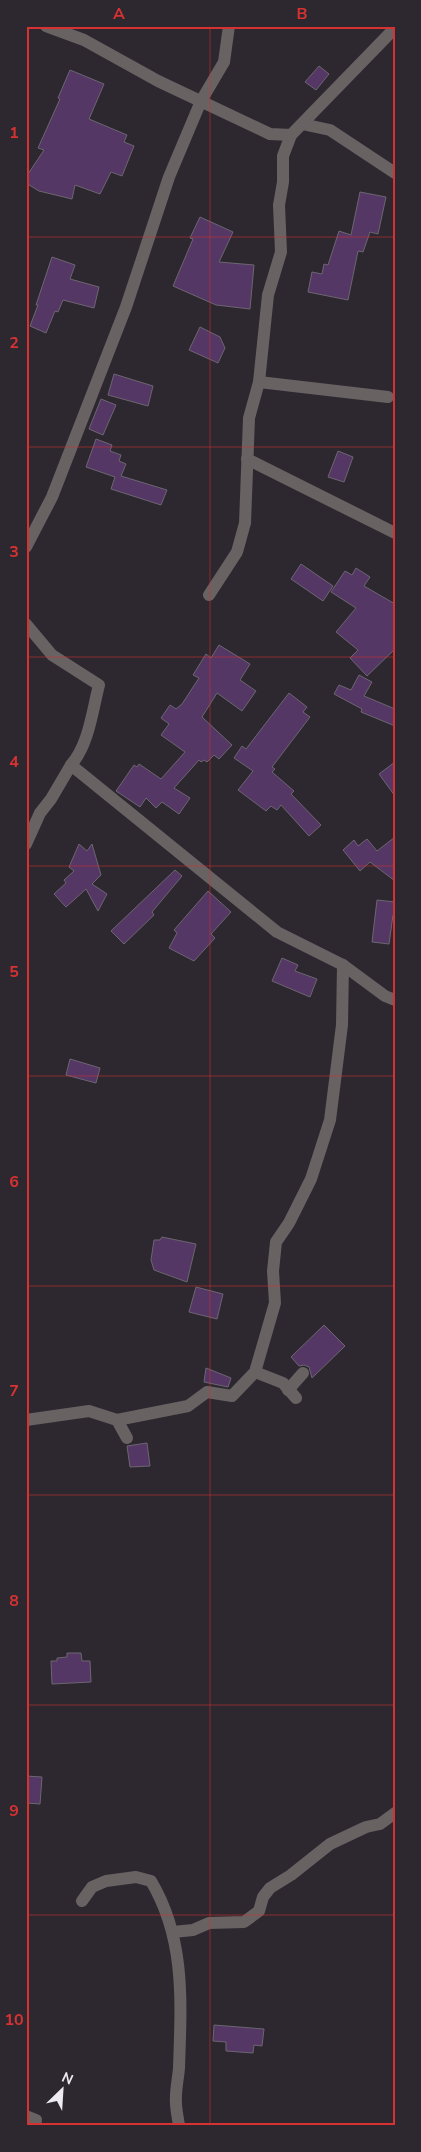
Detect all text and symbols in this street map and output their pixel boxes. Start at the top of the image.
text: A [113,3,125,25]
text: B [296,3,308,25]
text: 1 [9,122,19,144]
text: 2 [9,332,19,354]
text: 3 [9,541,19,563]
text: 4 [9,751,19,773]
text: 5 [9,961,19,983]
text: 6 [9,1171,19,1193]
text: 7 [9,1380,19,1402]
text: 8 [9,1590,19,1612]
text: 9 [9,1800,19,1822]
text: 10 [4,2009,24,2031]
north arrow [38,2064,88,2114]
text: N [59,2068,76,2089]

